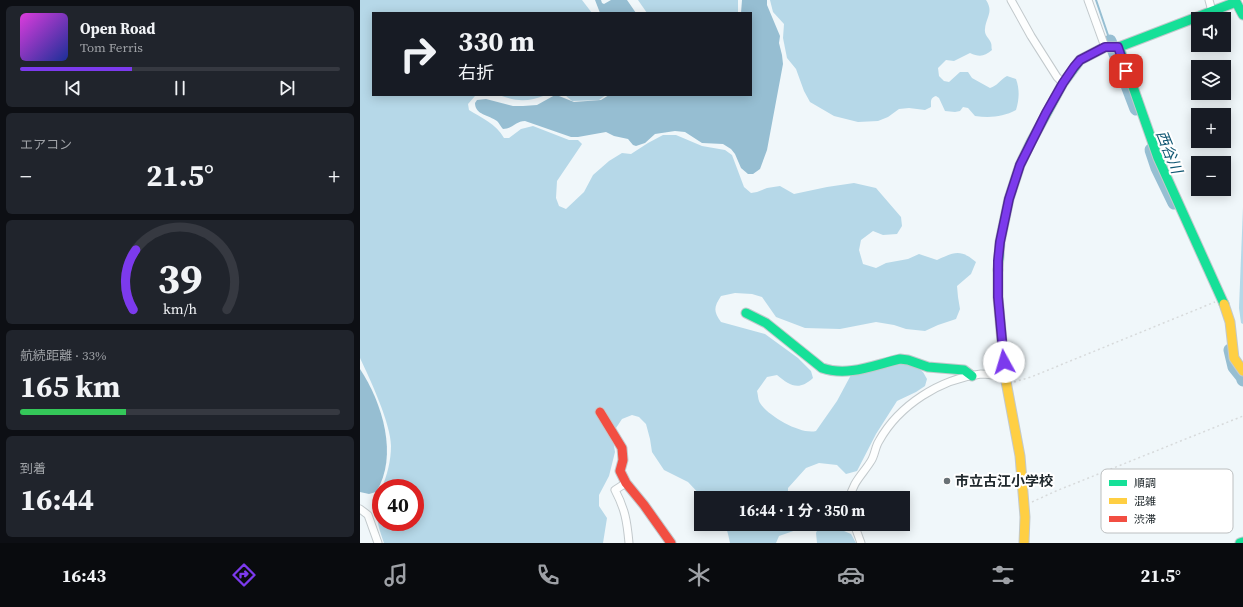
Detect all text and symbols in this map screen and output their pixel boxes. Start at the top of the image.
map controls [1191,12,1231,196]
button: sound [1191,12,1231,52]
text: Open Road [80,18,155,39]
text: 330 m [458,22,535,60]
icon: right [392,28,444,80]
text: Tom Ferris [80,39,143,56]
pin [1109,54,1143,88]
text: 右折 [458,60,494,85]
icon: arrive [1115,60,1137,82]
button: layers [1191,60,1231,100]
icon: previous [62,77,84,99]
icon: pause [169,77,191,99]
icon: next [276,77,298,99]
button: + [1191,108,1231,148]
water label: 西谷川 [1151,127,1188,178]
text: エアコン [20,136,72,153]
text: 21.5° [146,155,214,196]
button: − [1191,156,1231,196]
text: − [20,161,32,191]
text: + [328,161,340,191]
text: 39 [157,249,203,306]
text: km/h [163,298,197,318]
position arrow [983,341,1025,383]
text: 航続距離 · 33% [20,347,106,364]
text: 165 km [20,366,120,407]
text: 到着 [20,460,46,477]
legend [1101,469,1233,533]
place label: 市立古江小学校 [955,471,1053,491]
marker: 市立古江小学校 [942,476,952,486]
text: 順調 [1134,476,1156,491]
text: 16:44 [20,479,94,520]
speed limit sign: 40 [372,479,424,531]
text: 混雑 [1134,494,1156,509]
text: 16:44 · 1 分 · 350 m [739,500,865,521]
text: 渋滞 [1134,512,1156,527]
icon: directions [230,561,258,589]
icon: music [382,561,410,589]
icon: phone [534,561,562,589]
icon: climate [685,561,713,589]
icon: car [837,561,865,589]
icon: filters [989,561,1017,589]
text: 16:43 [62,563,106,588]
text: 21.5° [1140,563,1181,588]

